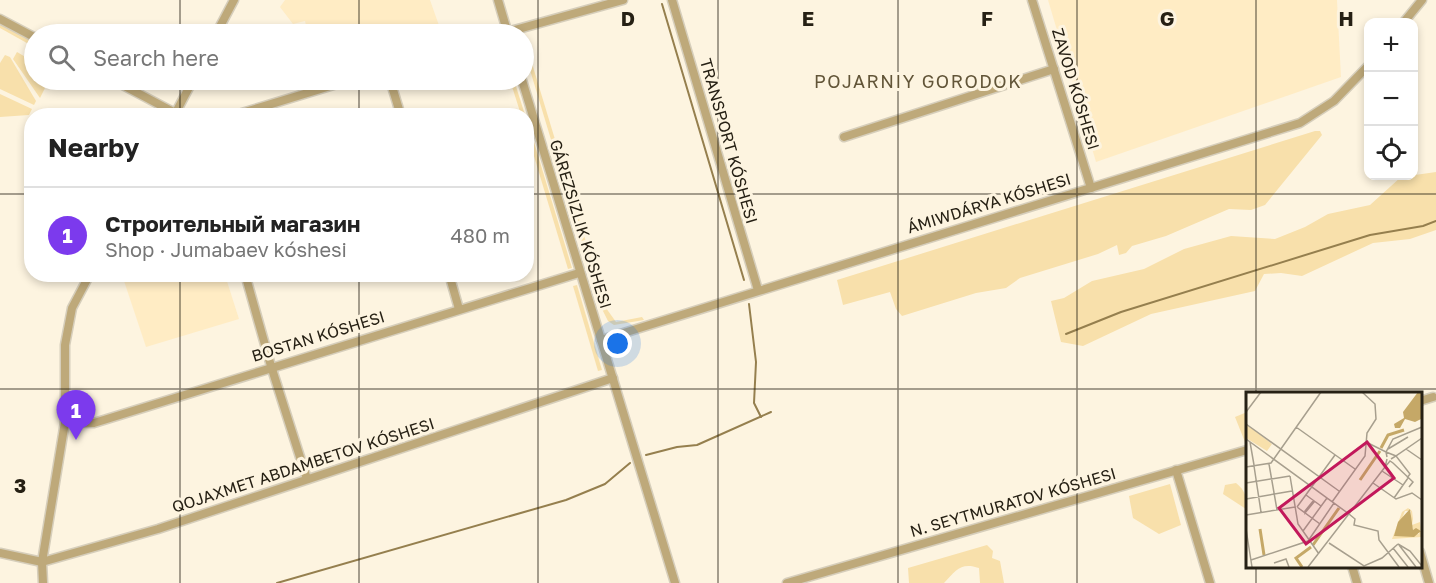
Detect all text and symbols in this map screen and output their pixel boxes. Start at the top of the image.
text: D [621,6,635,30]
text: E [802,6,814,30]
text: F [981,6,993,30]
text: G [1160,6,1174,30]
text: H [1338,6,1354,30]
map controls [1364,18,1418,180]
button: + [1364,18,1418,72]
search box [24,24,534,90]
street label: ZAVOD KÓSHESI [1048,26,1104,152]
icon: search [45,41,78,74]
text: Search here [93,44,219,71]
street label: TRANSPORT KÓSHESI [696,56,762,226]
district label: POJARNIY GORODOK [814,70,1022,92]
button: − [1364,72,1418,126]
button: locate [1364,126,1418,180]
text: Nearby [48,132,139,163]
street label: GÁREZSIZLIK KÓSHESI [546,137,616,311]
street label: ÁMIWDÁRYA KÓSHESI [905,169,1073,237]
text: Строительный магазин [105,210,360,237]
text: 1 [62,223,73,247]
text: 480 m [451,223,510,247]
text: Shop · Jumabaev kóshesi [105,237,347,261]
street label: BOSTAN KÓSHESI [249,306,387,366]
your location [603,329,632,358]
pin: 1 [56,390,96,440]
inset map [1246,392,1421,568]
street label: QOJAXMET ABDAMBETOV KÓSHESI [169,413,437,517]
street label: N. SEYTMURATOV KÓSHESI [908,463,1118,541]
text: 3 [14,473,26,497]

